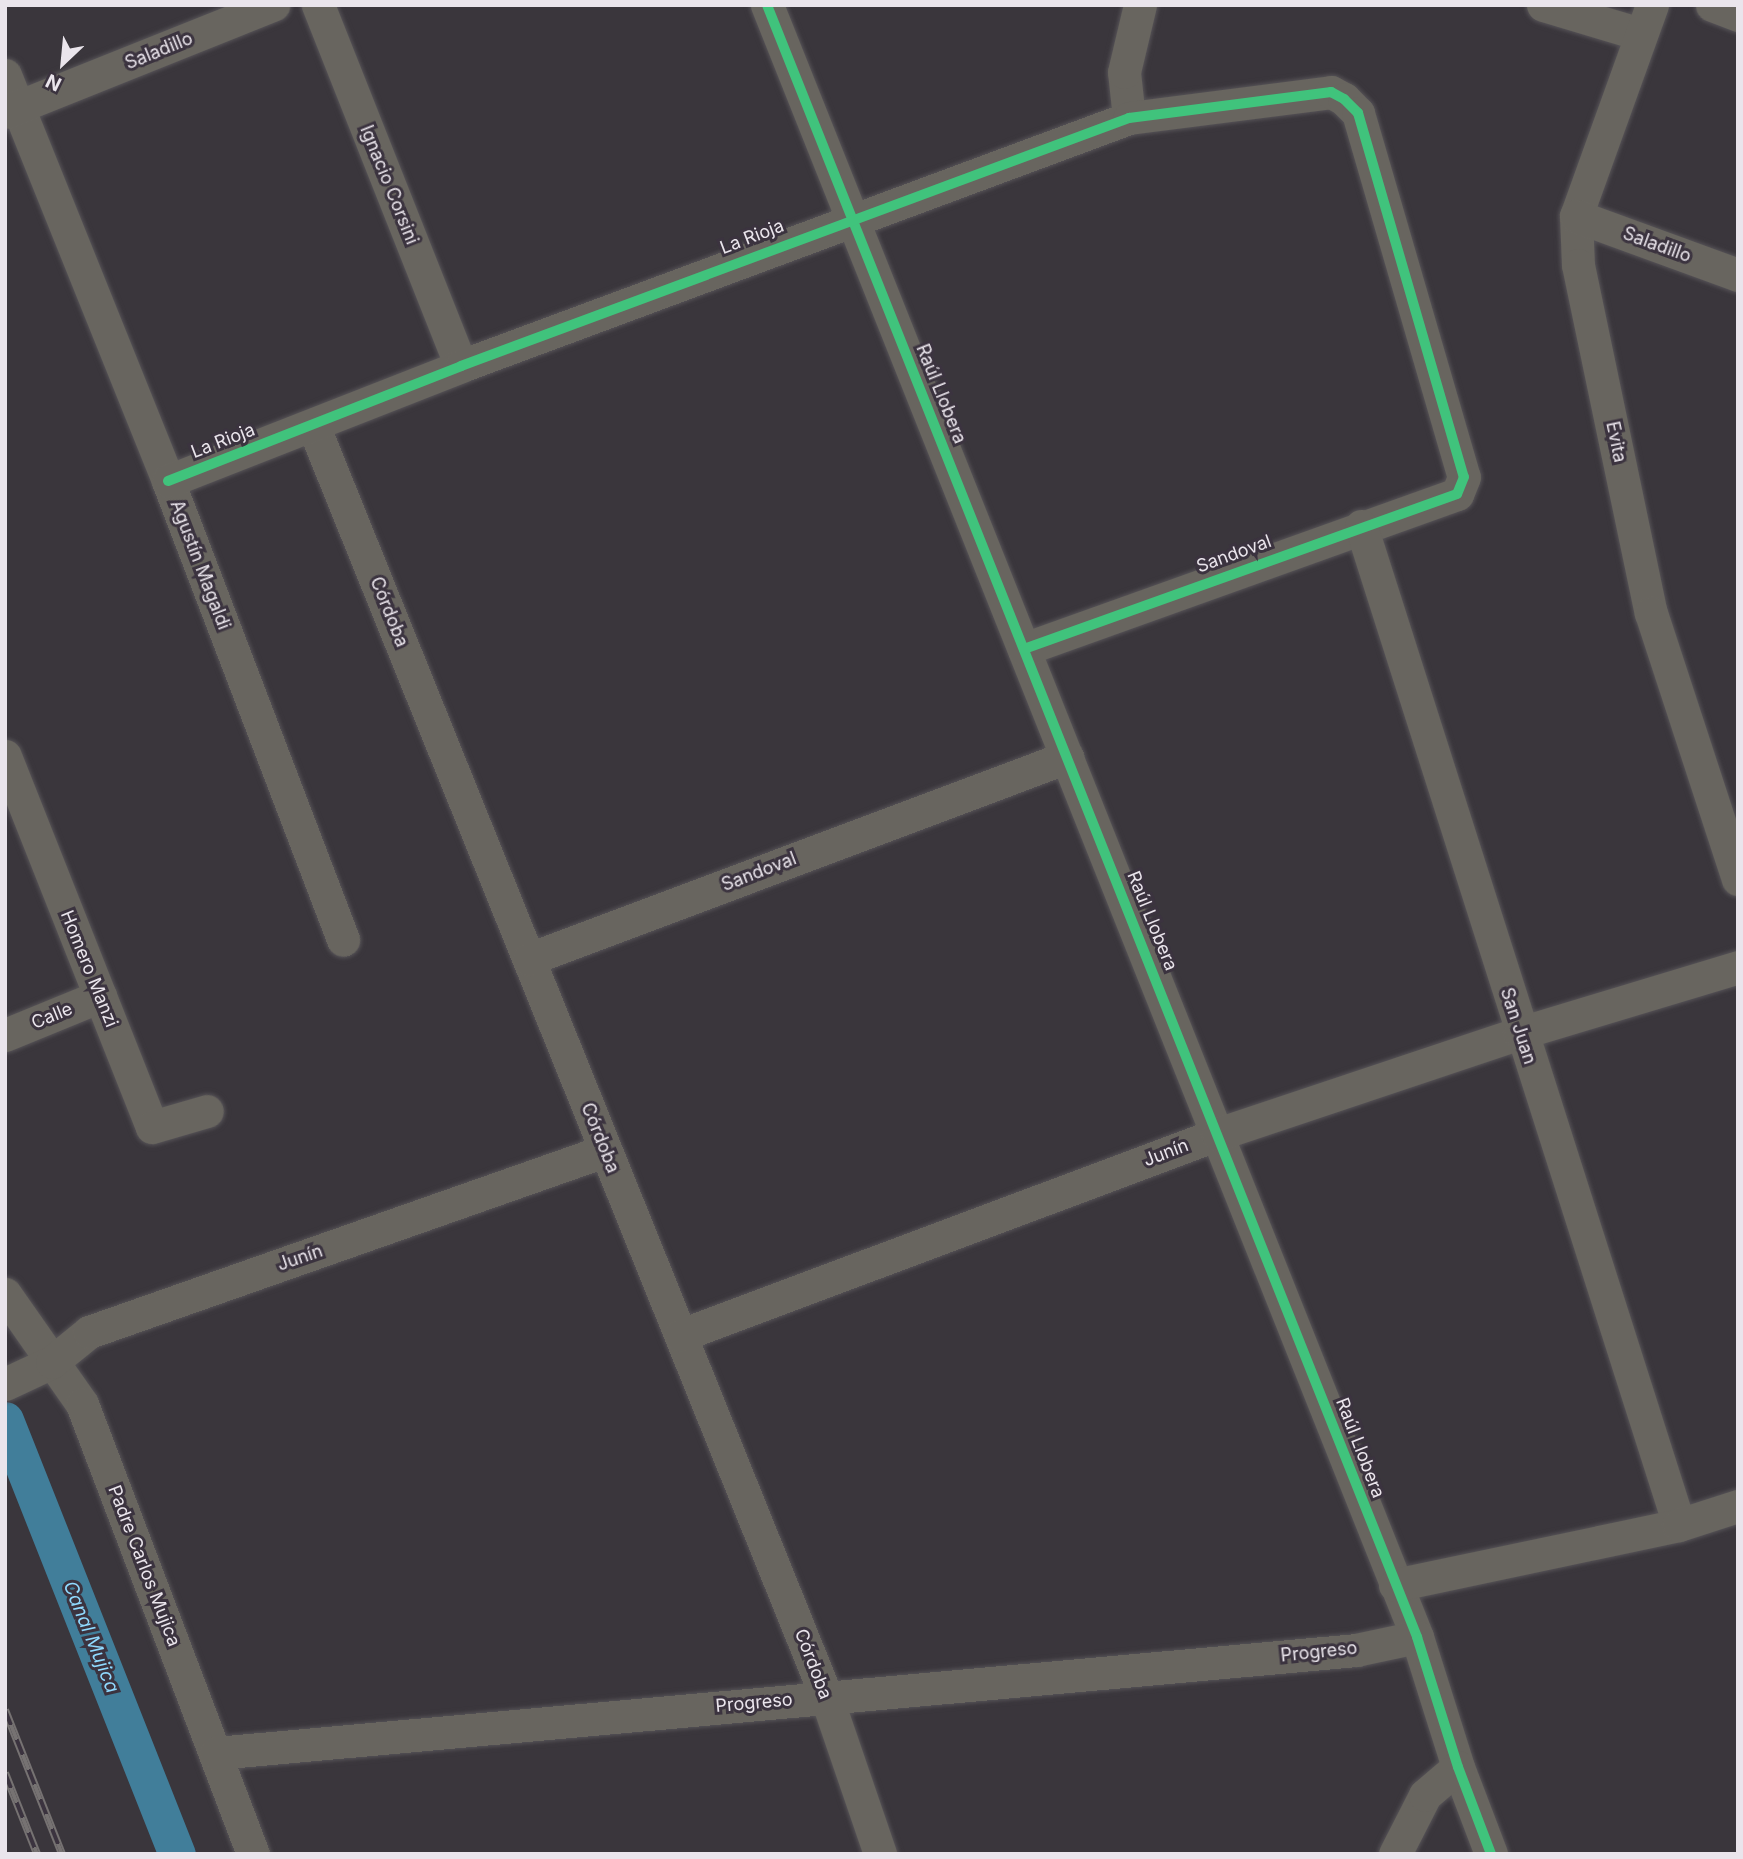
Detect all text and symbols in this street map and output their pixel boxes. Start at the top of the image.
north arrow [28,28,98,98]
street label: Saladillo [122,28,196,74]
text: N [42,69,65,96]
street label: Ignacio Corsini [355,122,423,248]
street label: La Rioja [717,215,787,259]
street label: Saladillo [1620,223,1694,267]
street label: Raúl Llobera [911,341,971,447]
street label: La Rioja [188,419,258,463]
street label: Evita [1601,420,1631,464]
street label: Agustín Magaldi [165,497,235,633]
street label: Sandoval [1194,530,1274,578]
street label: Córdoba [365,574,413,650]
street label: Sandoval [719,848,799,896]
street label: Raúl Llobera [1122,868,1182,974]
street label: Homero Manzi [56,907,122,1031]
street label: San Juan [1496,985,1540,1067]
street label: Calle [28,998,76,1034]
street label: Córdoba [576,1100,624,1176]
street label: Junín [1140,1135,1192,1171]
street label: Junín [274,1240,326,1276]
street label: Raúl Llobera [1331,1395,1389,1501]
street label: Padre Carlos Mujica [103,1482,185,1650]
water label: Canal Mujica [58,1578,124,1696]
street label: Córdoba [790,1626,836,1702]
street label: Progreso [1280,1637,1358,1667]
street label: Progreso [715,1689,793,1717]

